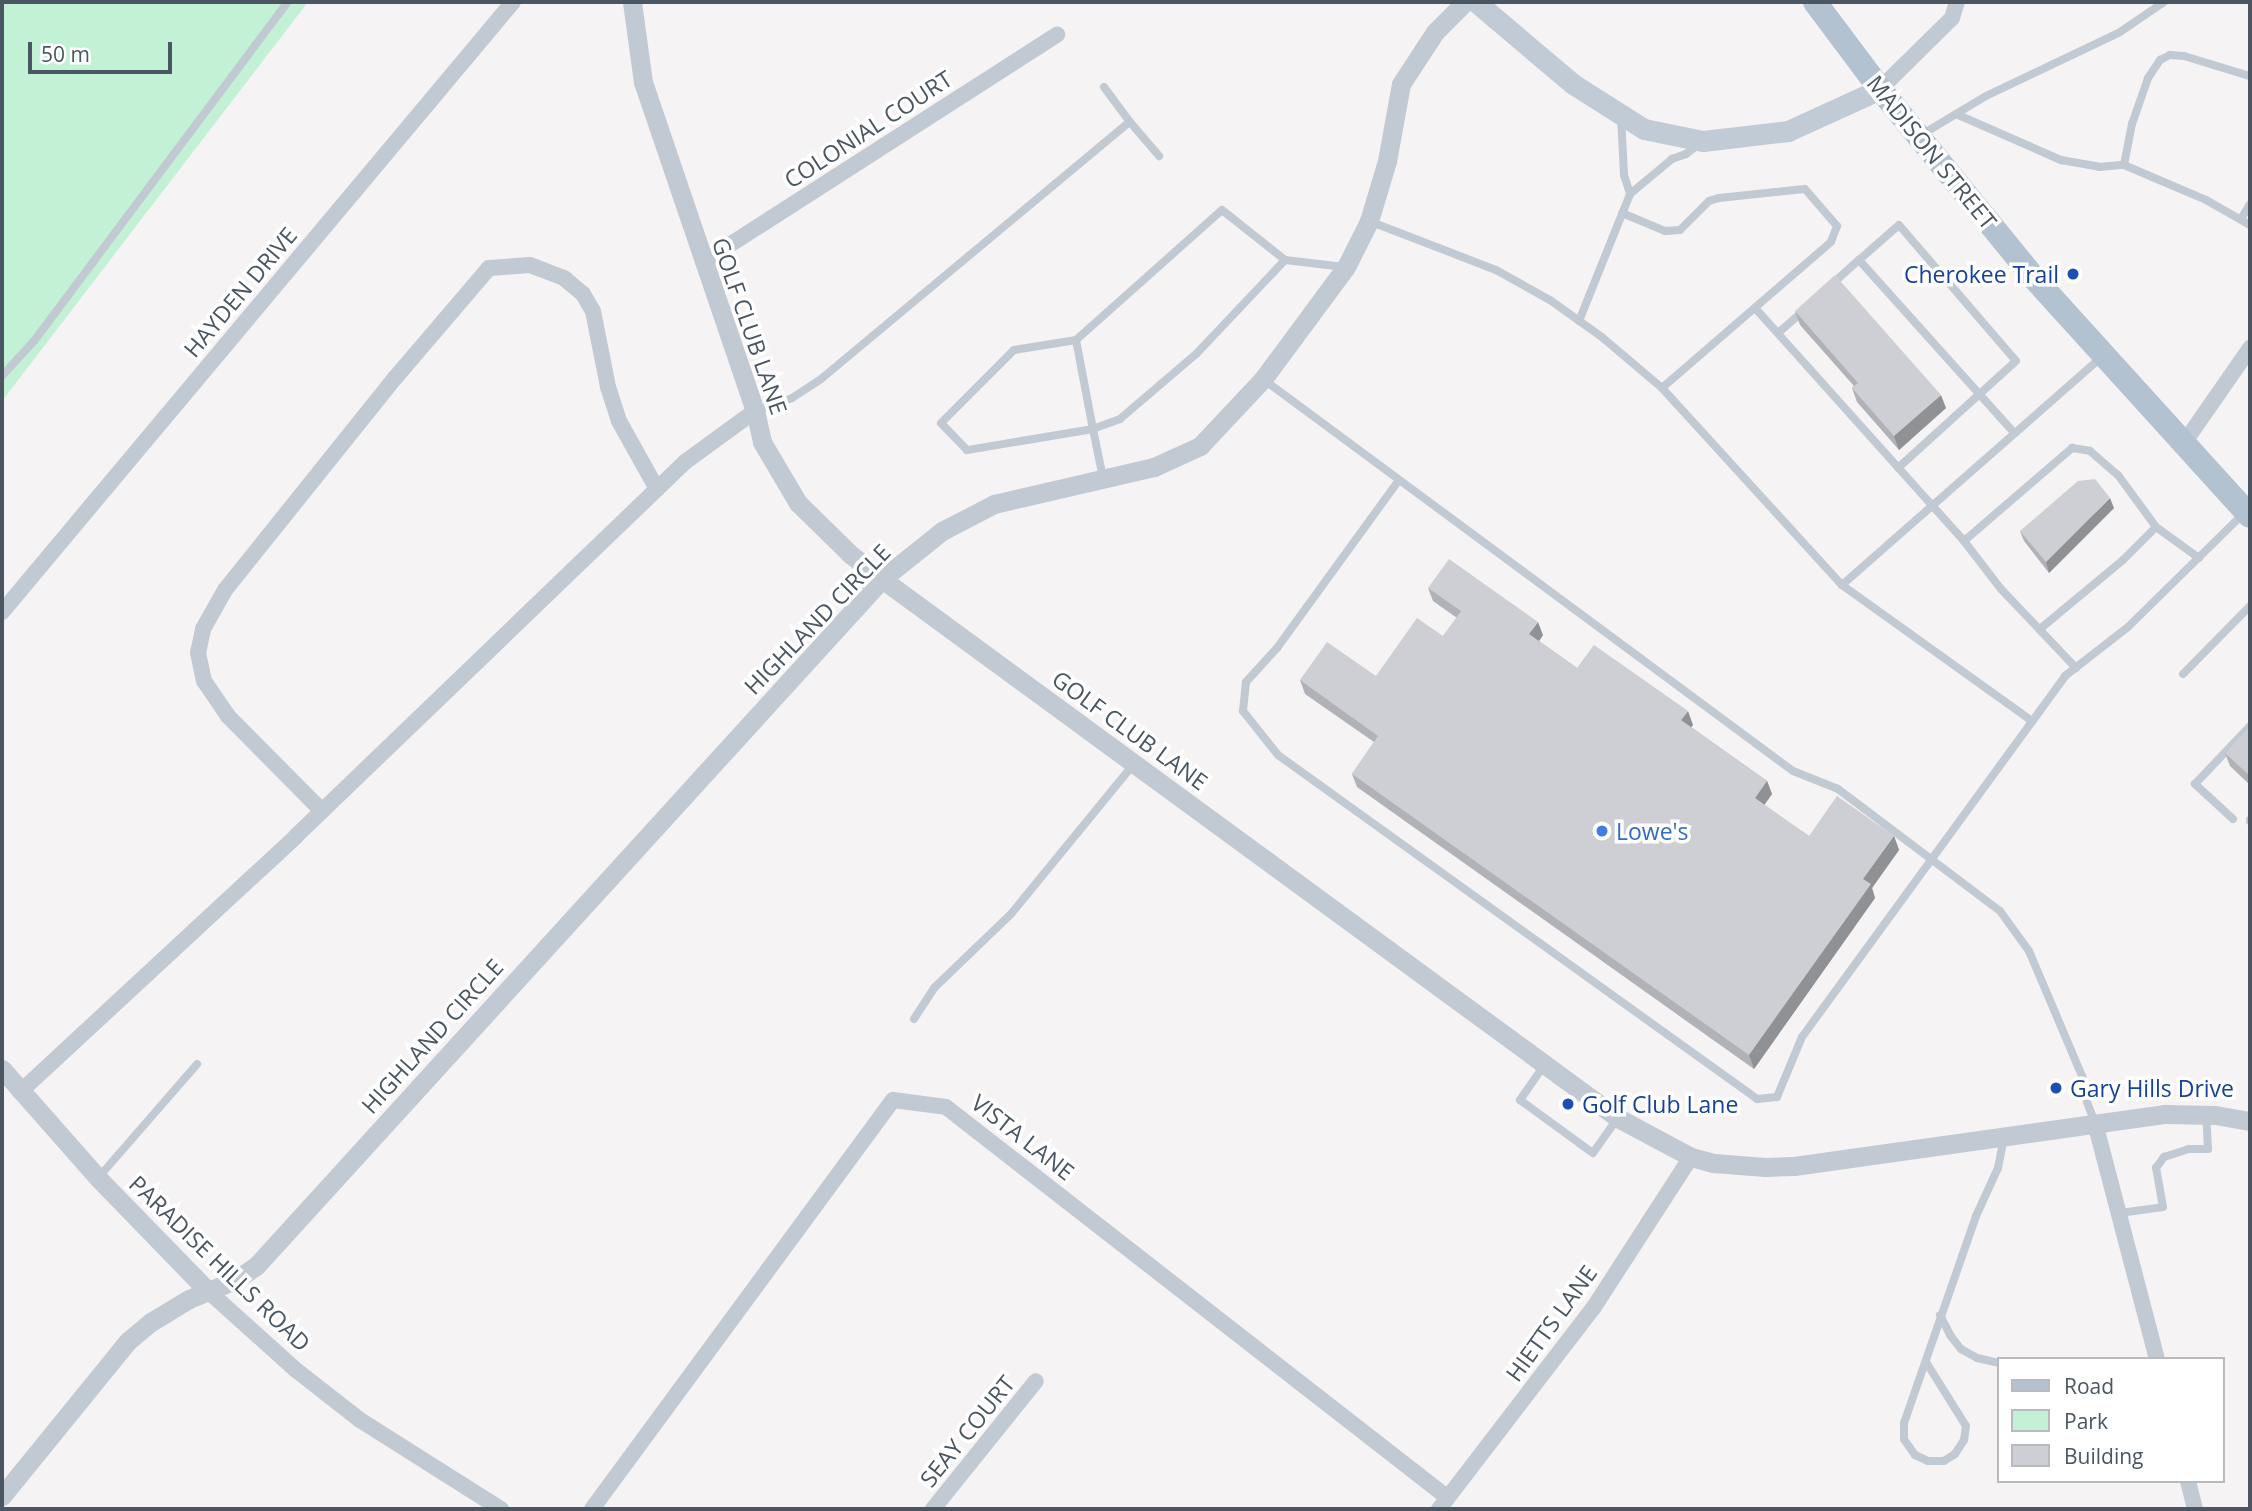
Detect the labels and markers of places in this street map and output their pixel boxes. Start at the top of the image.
place label: Cherokee Trail [1904,260,2059,288]
marker: Cherokee Trail [2065,266,2081,282]
place label: Lowe's [1616,817,1689,845]
marker: Lowe's [1594,823,1610,839]
place label: Gary Hills Drive [2070,1074,2234,1102]
marker: Gary Hills Drive [2048,1080,2064,1096]
place label: Golf Club Lane [1582,1090,1738,1118]
marker: Golf Club Lane [1560,1096,1576,1112]

